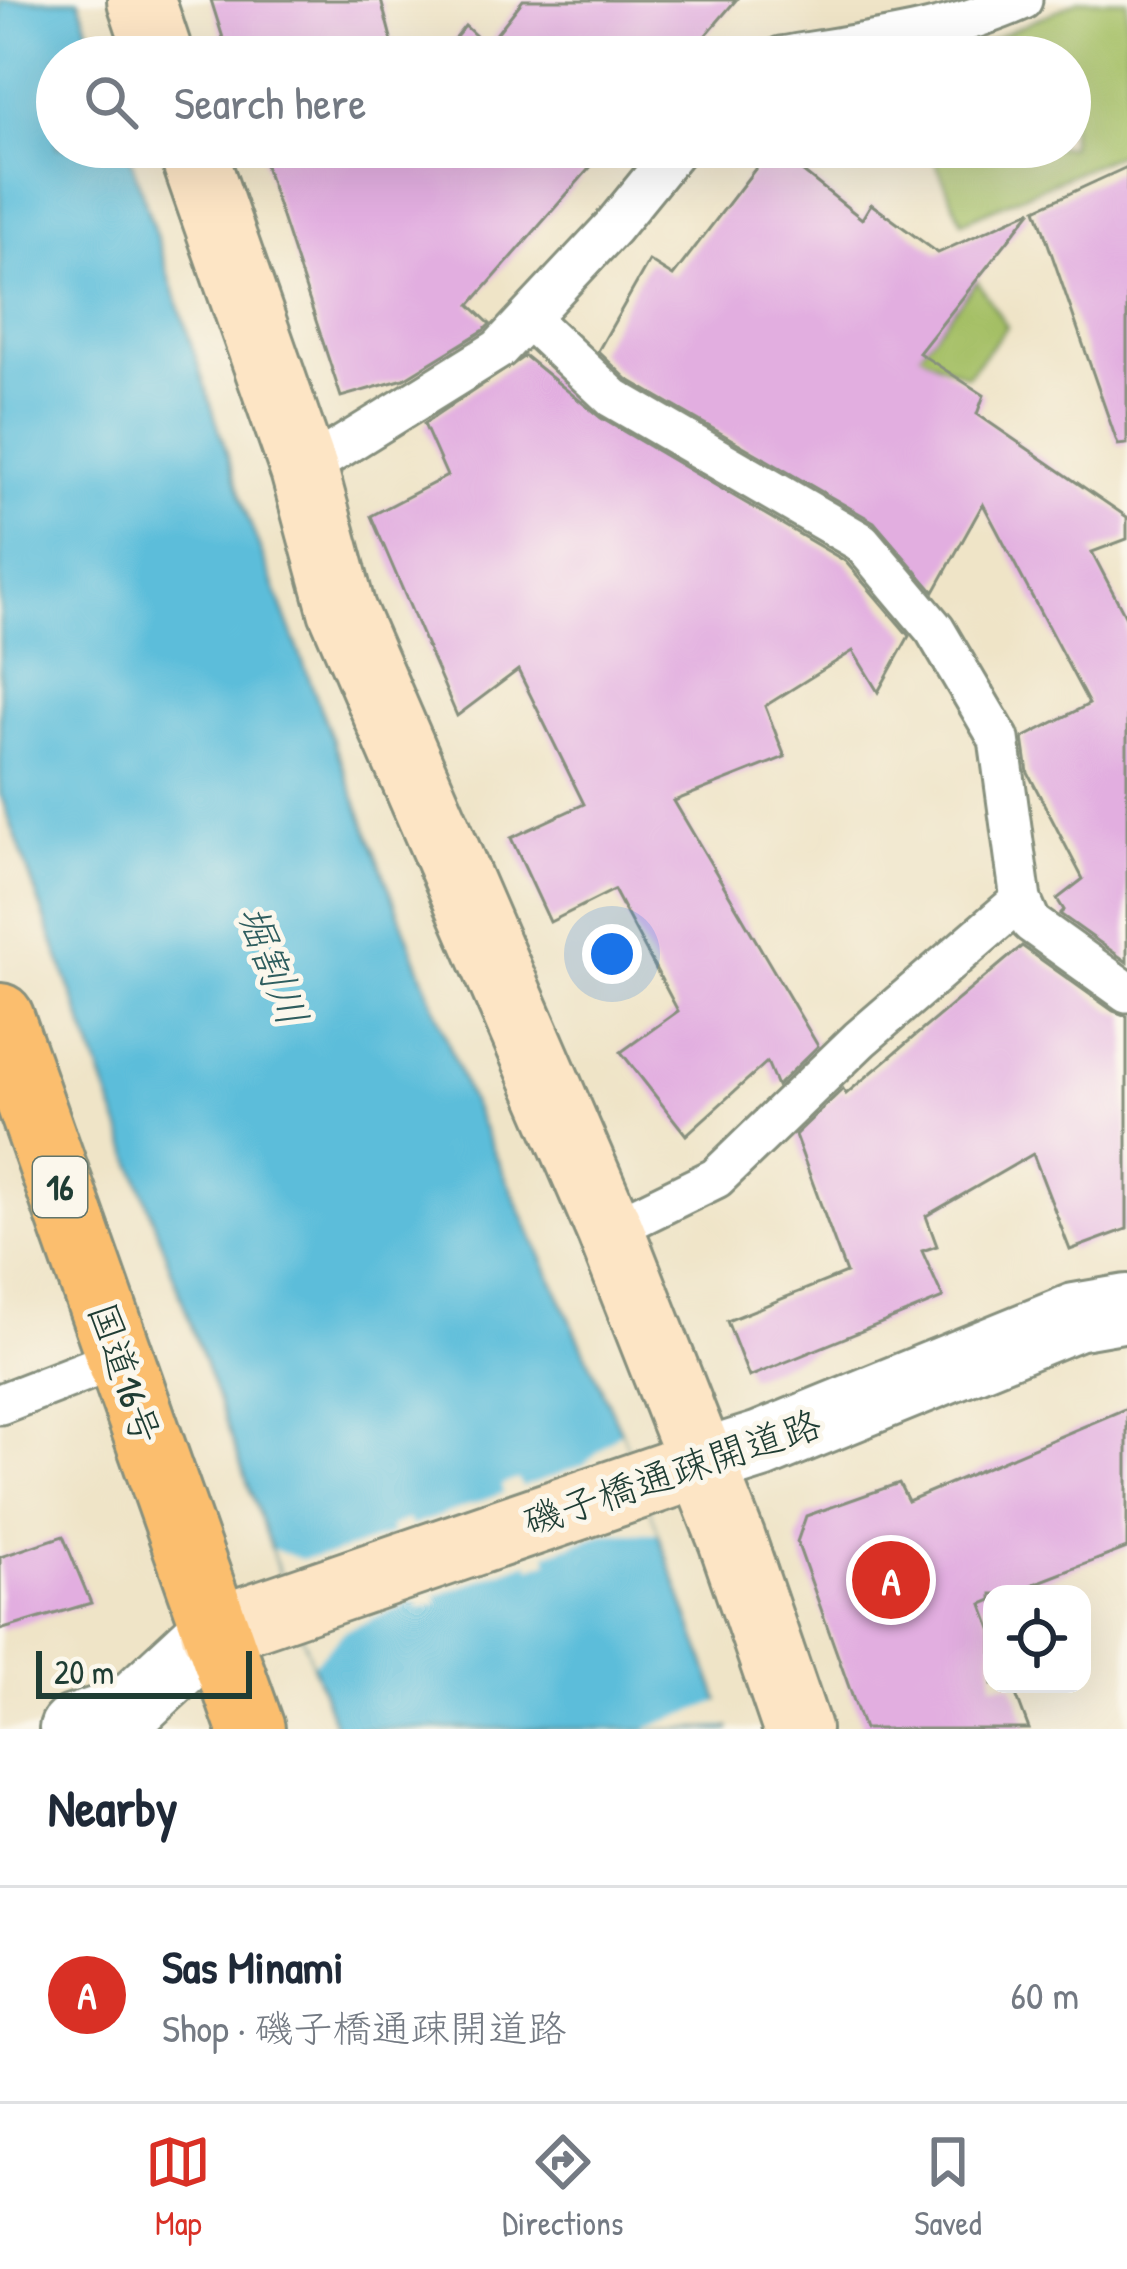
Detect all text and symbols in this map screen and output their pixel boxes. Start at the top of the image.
search box [36,36,1091,168]
icon: search [78,69,144,135]
text: Search here [174,72,366,133]
water label: 堀割川 [224,896,323,1034]
your location [582,924,642,984]
road number: 16 [33,1157,87,1217]
street label: 国道16号 [77,1295,174,1451]
street label: 磯子橋通疎開道路 [516,1396,828,1547]
pin: A [852,1535,930,1625]
map controls [983,1585,1091,1693]
button: locate [983,1585,1091,1693]
scale bar [36,1645,252,1698]
text: 20 m [54,1650,114,1694]
text: Nearby [48,1773,178,1842]
text: Sas Minami [162,1936,344,1997]
text: A [77,1968,97,2021]
text: 60 m [1010,1968,1079,2021]
text: Shop · 磯子橋通疎開道路 [162,2001,566,2054]
tab: Map [145,2129,211,2245]
tab: Directions [502,2129,624,2245]
tab: Saved [914,2129,982,2245]

